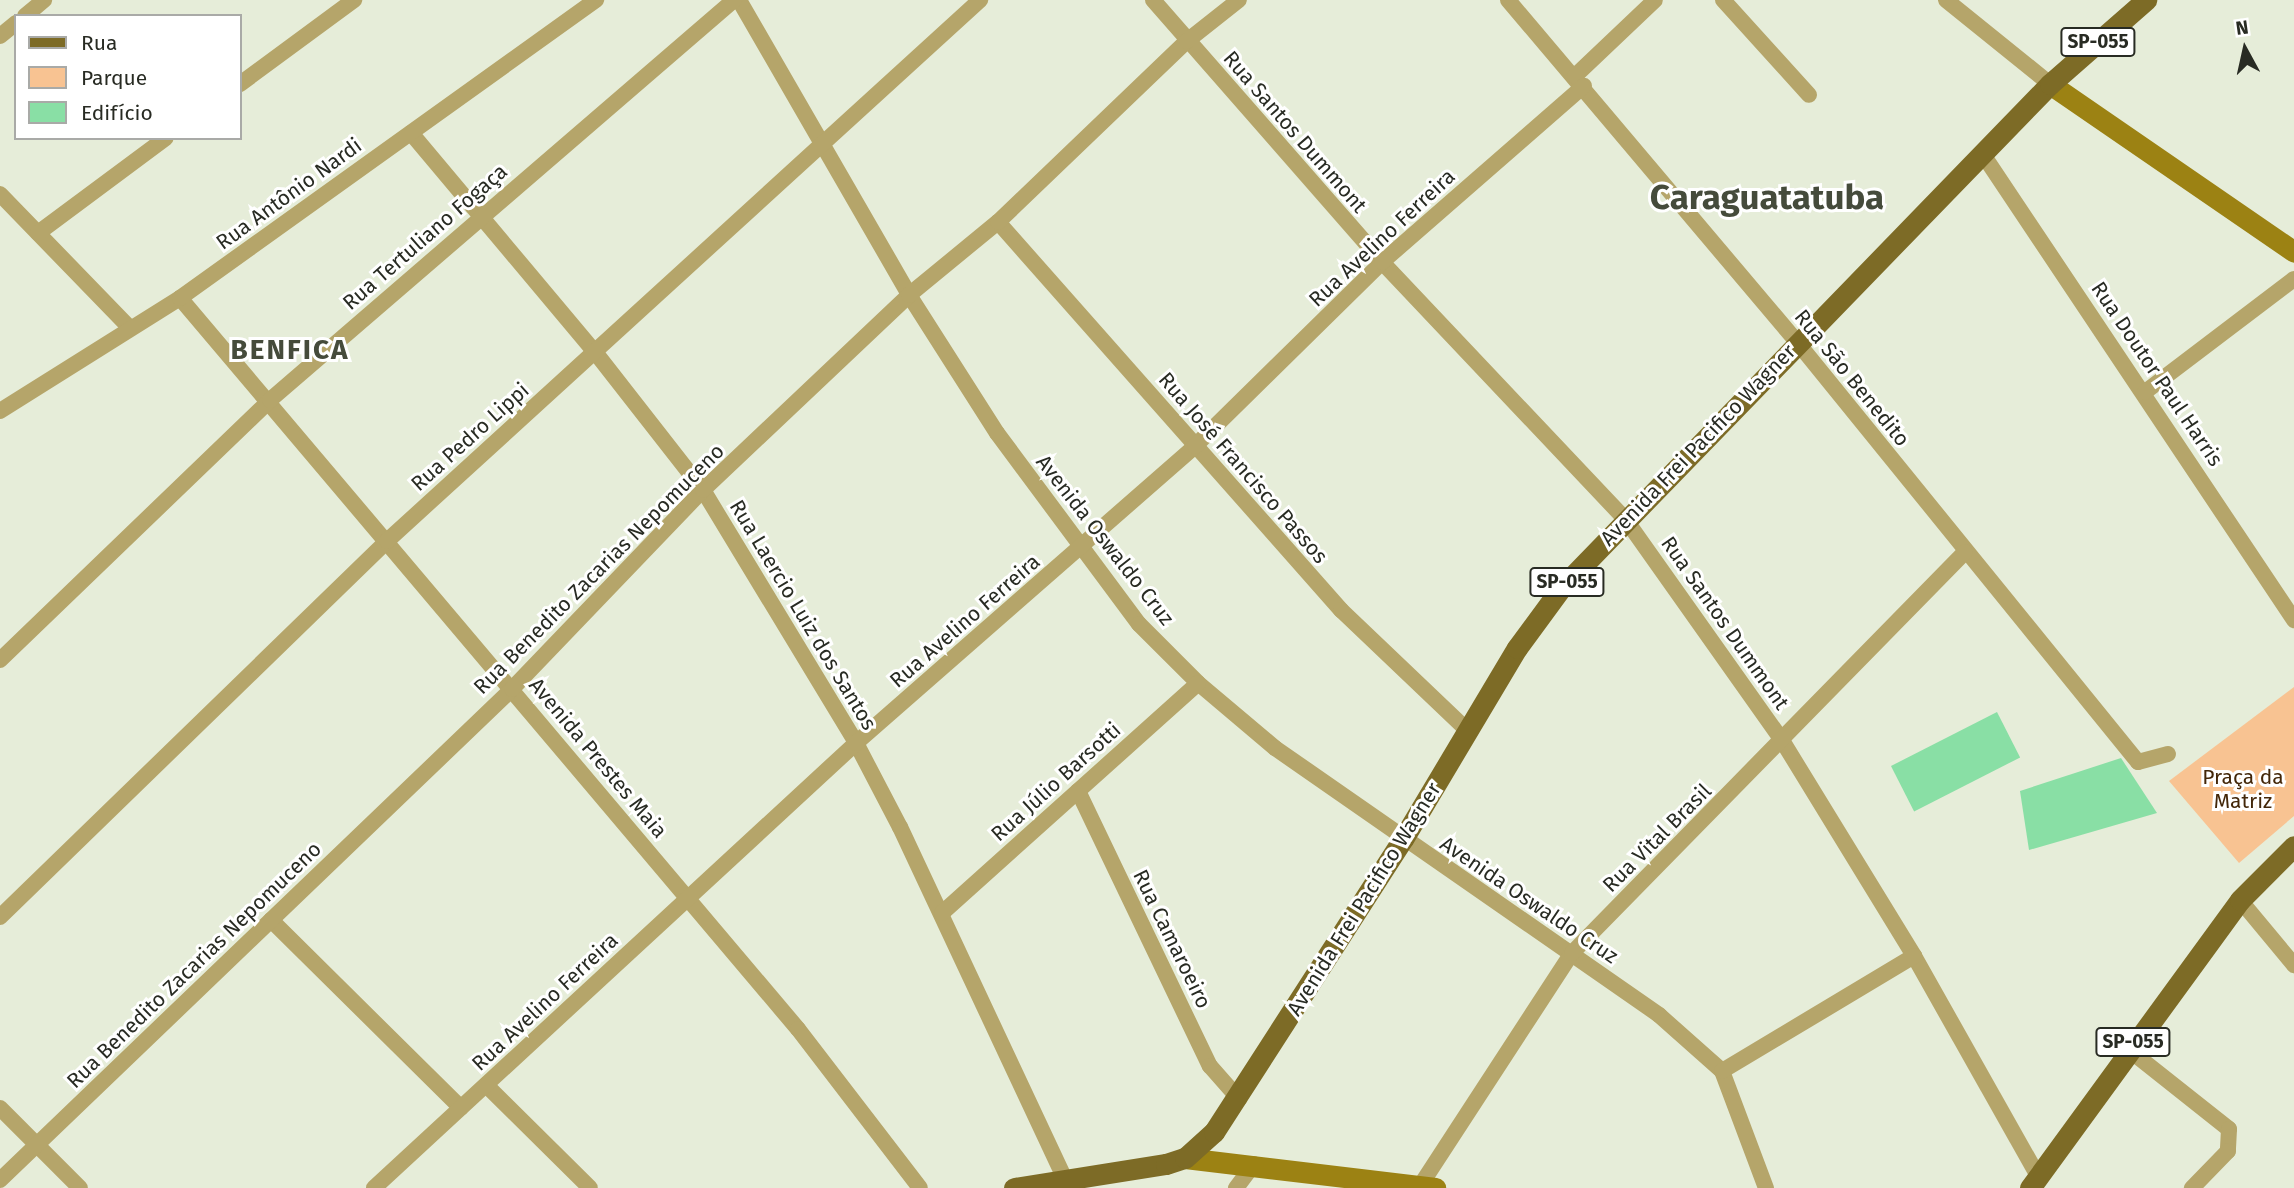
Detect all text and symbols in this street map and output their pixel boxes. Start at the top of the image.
legend [14,14,242,140]
north arrow [2210,14,2280,84]
text: N [2234,15,2250,40]
road number: SP-055 [2060,26,2136,58]
text: Rua [81,30,117,56]
street label: Rua Santos Dummont [1218,46,1372,218]
text: Parque [81,65,147,91]
text: Edifício [81,100,153,126]
street label: Rua Antônio Nardi [211,133,367,255]
street label: Rua Tertuliano Fogaça [338,159,512,315]
street label: Rua Avelino Ferreira [1304,164,1460,312]
district label: Caraguatatuba [1650,176,1884,218]
street label: Rua Doutor Paul Harris [2086,277,2228,471]
street label: Rua São Benedito [1789,305,1915,451]
district label: BENFICA [231,333,349,367]
street label: Avenida Frei Pacifico Wagner [1595,339,1801,551]
street label: Rua José Francisco Passos [1153,367,1333,569]
street label: Rua Pedro Lippi [406,377,534,497]
street label: Rua Benedito Zacarias Nepomuceno [469,439,729,699]
street label: Avenida Oswaldo Cruz [1031,450,1179,630]
street label: Rua Laercio Luiz dos Santos [724,495,882,735]
street label: Rua Santos Dummont [1656,531,1794,715]
street label: Rua Avelino Ferreira [885,549,1045,693]
road number: SP-055 [1528,566,1606,597]
street label: Avenida Prestes Maia [524,673,672,843]
street label: Rua Júlio Barsotti [986,717,1126,847]
park label: Praça da Matriz [2202,764,2284,814]
street label: Avenida Frei Pacifico Wagner [1282,778,1446,1020]
street label: Rua Vital Brasil [1597,778,1717,898]
street label: Avenida Oswaldo Cruz [1435,831,1623,969]
street label: Rua Benedito Zacarias Nepomuceno [62,837,326,1093]
street label: Rua Camaroeiro [1128,866,1216,1012]
street label: Rua Avelino Ferreira [467,928,623,1076]
road number: SP-055 [2094,1026,2172,1058]

